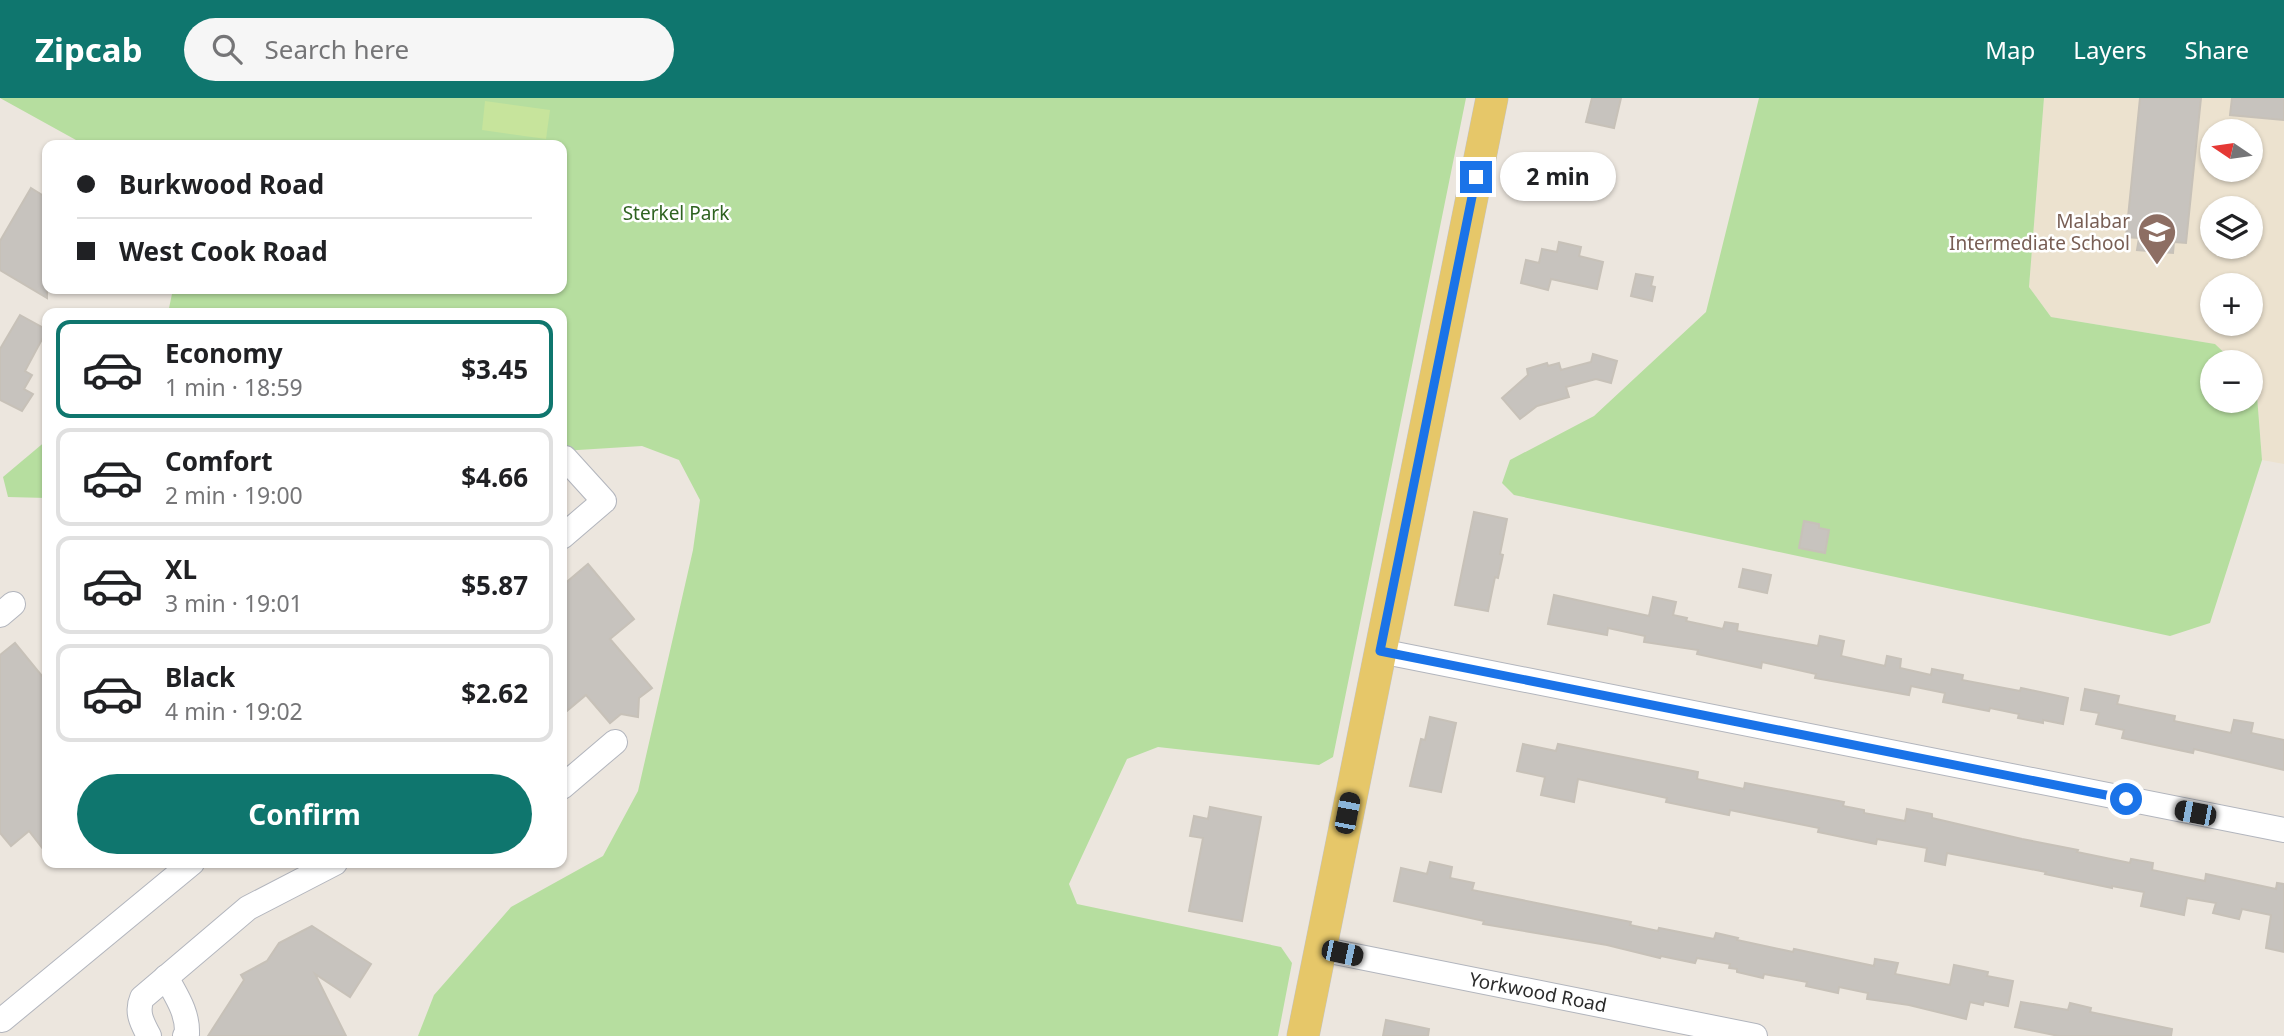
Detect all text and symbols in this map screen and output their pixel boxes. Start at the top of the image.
search box [184,18,674,81]
text: Zipcab [35,27,142,72]
icon: search [208,30,246,68]
text: Search here [264,31,409,67]
text: Map [1985,33,2035,66]
text: Layers [2073,33,2147,66]
text: Share [2185,33,2249,66]
north arrow [2200,119,2263,182]
map controls [2200,119,2263,413]
callout: 2 min [1500,153,1616,202]
text: 2 min [1526,160,1590,192]
route end [1460,161,1492,193]
text: Burkwood Road [119,166,324,202]
button: layers [2200,196,2263,259]
park label: Sterkel Park [623,200,729,226]
place label: Malabar Intermediate School [1949,208,2130,256]
school or university icon: Malabar Intermediate School [2136,211,2178,266]
text: West Cook Road [119,233,328,269]
button: + [2200,273,2263,336]
text: Economy [165,335,283,371]
icon: car [81,338,144,401]
button: − [2200,350,2263,413]
text: $3.45 [461,351,528,387]
text: 1 min · 18:59 [165,371,303,403]
text: Comfort [165,443,273,479]
icon: car [81,446,144,509]
text: $4.66 [461,459,528,495]
text: 2 min · 19:00 [165,479,303,511]
text: XL [165,551,197,587]
icon: car [81,554,144,617]
text: $5.87 [461,567,528,603]
text: 3 min · 19:01 [165,587,303,619]
text: Black [165,659,235,695]
icon: car [81,662,144,725]
text: $2.62 [461,675,528,711]
text: 4 min · 19:02 [165,695,303,727]
button: Confirm [77,774,532,854]
route start [2110,783,2142,815]
car [1333,790,1362,836]
car [2173,799,2218,827]
car [1320,938,1365,968]
street label: Yorkwood Road [1467,966,1609,1018]

